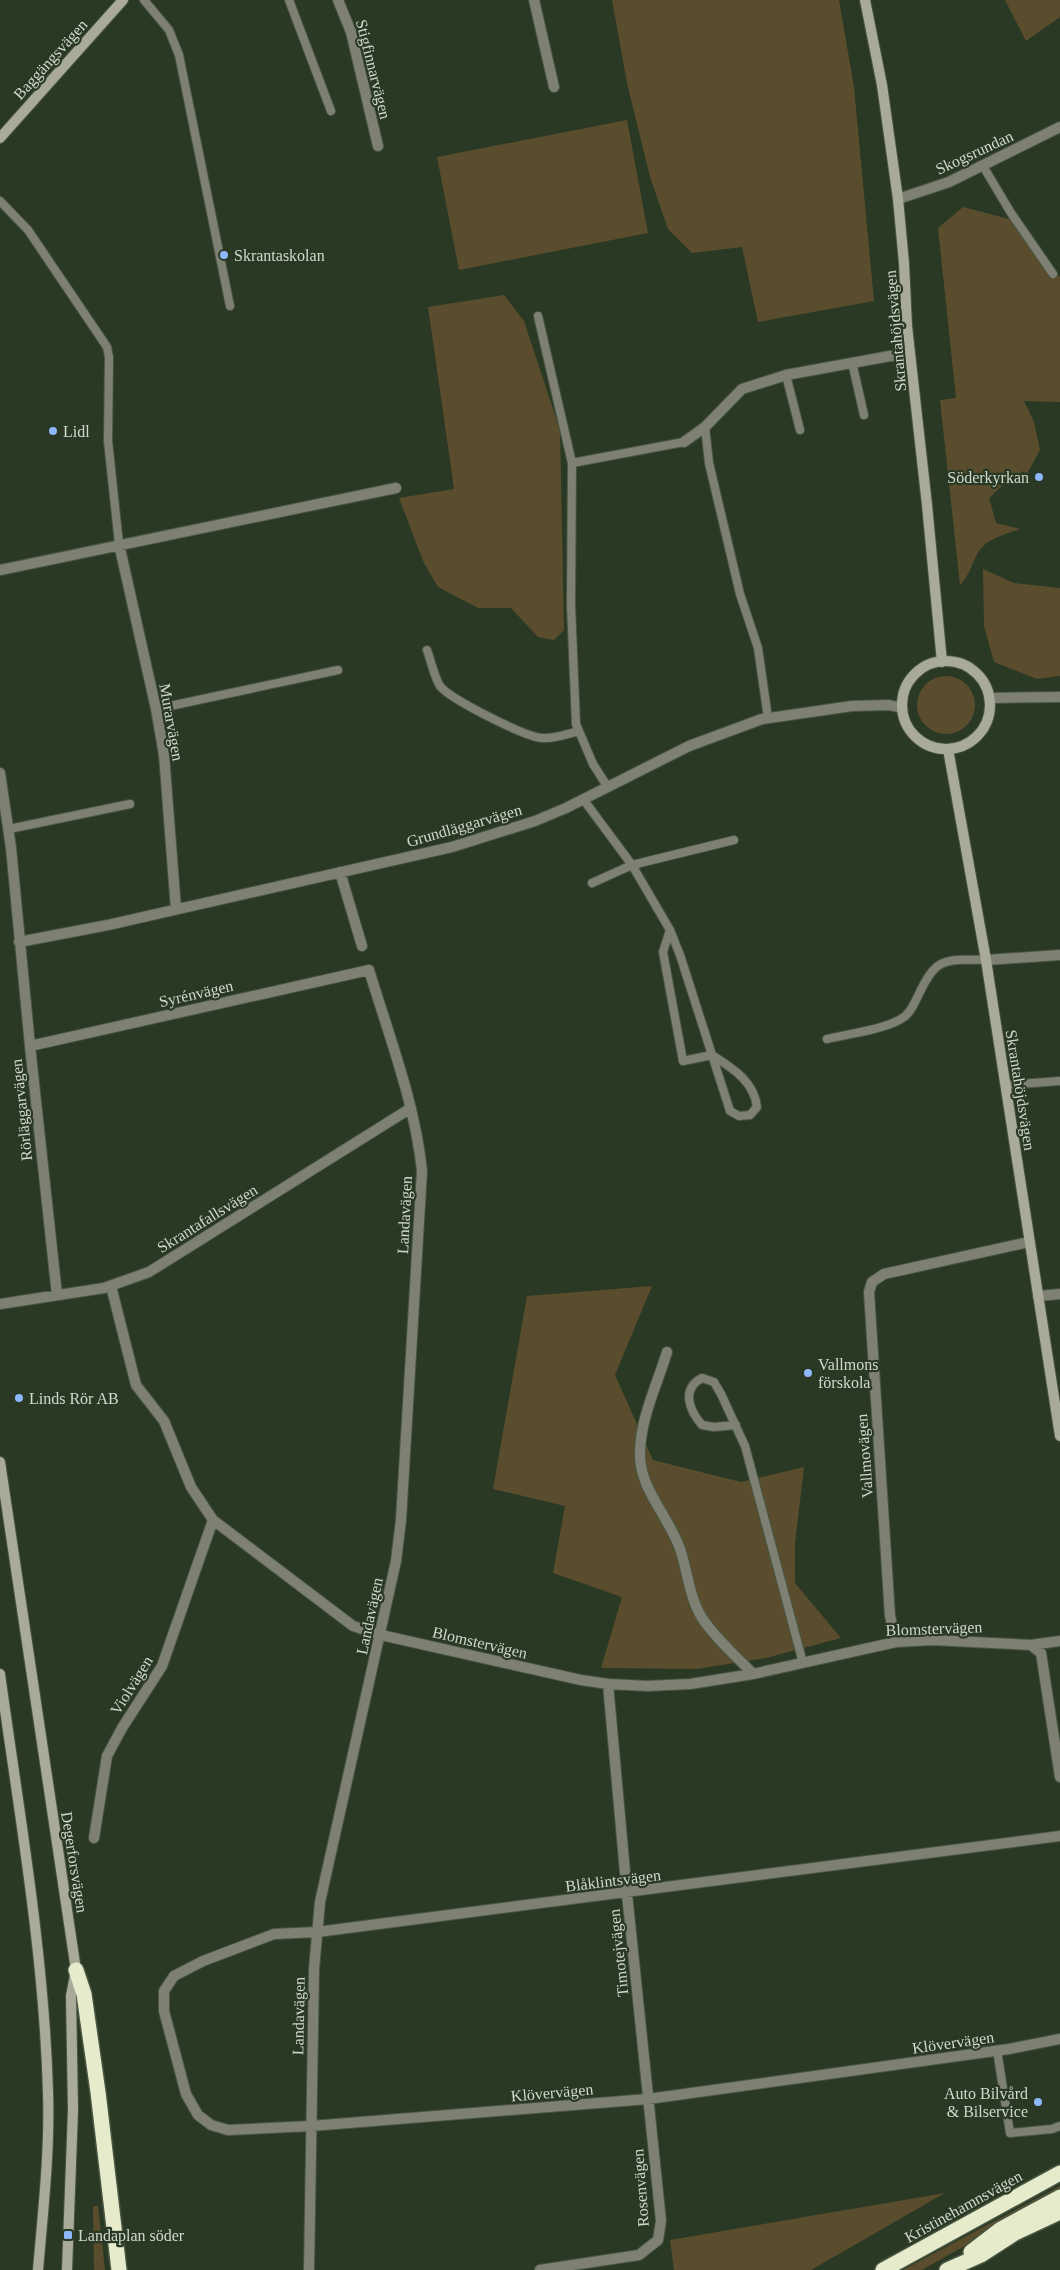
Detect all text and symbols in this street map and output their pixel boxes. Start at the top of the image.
street label: Baggängsvägen [10,16,91,103]
street label: Stigfinnarvägen [352,17,394,121]
street label: Skogsrundan [933,127,1016,179]
place label: Skrantaskolan [234,247,325,264]
marker: Skrantaskolan [218,249,230,261]
street label: Skrantahöjdsvägen [882,269,910,392]
place label: Lidl [63,423,90,440]
marker: Lidl [47,425,59,437]
place label: Söderkyrkan [947,469,1029,487]
marker: Söderkyrkan [1033,471,1045,483]
street label: Murarvägen [155,682,187,762]
street label: Grundläggarvägen [405,801,524,851]
street label: Syrénvägen [157,977,235,1011]
street label: Skrantahöjdsvägen [1002,1029,1038,1152]
street label: Rörläggarvägen [8,1058,36,1162]
street label: Landavägen [394,1176,416,1255]
street label: Skrantafallsvägen [154,1181,261,1257]
place label: Vallmons förskola [818,1356,878,1391]
marker: Vallmons förskola [802,1367,814,1379]
place label: Linds Rör AB [29,1390,119,1407]
marker: Linds Rör AB [13,1392,25,1404]
street label: Vallmovägen [853,1413,877,1499]
street label: Landavägen [353,1576,387,1656]
street label: Blomstervägen [885,1618,983,1640]
street label: Blomstervägen [431,1623,529,1663]
street label: Violvägen [107,1653,157,1718]
street label: Degerforsvägen [57,1810,91,1914]
street label: Blåklintsvägen [564,1866,662,1896]
street label: Timotejvägen [605,1908,633,1998]
street label: Landavägen [289,1977,309,2055]
street label: Klövervägen [911,2028,995,2058]
street label: Klövervägen [510,2080,594,2106]
place label: Auto Bilvård & Bilservice [944,2085,1028,2120]
marker: Auto Bilvård & Bilservice [1032,2096,1044,2108]
street label: Rosenvägen [629,2148,653,2228]
street label: Kristinehamnsvägen [902,2167,1025,2247]
place label: Landaplan söder [78,2227,185,2245]
marker: Landaplan söder [62,2229,74,2241]

